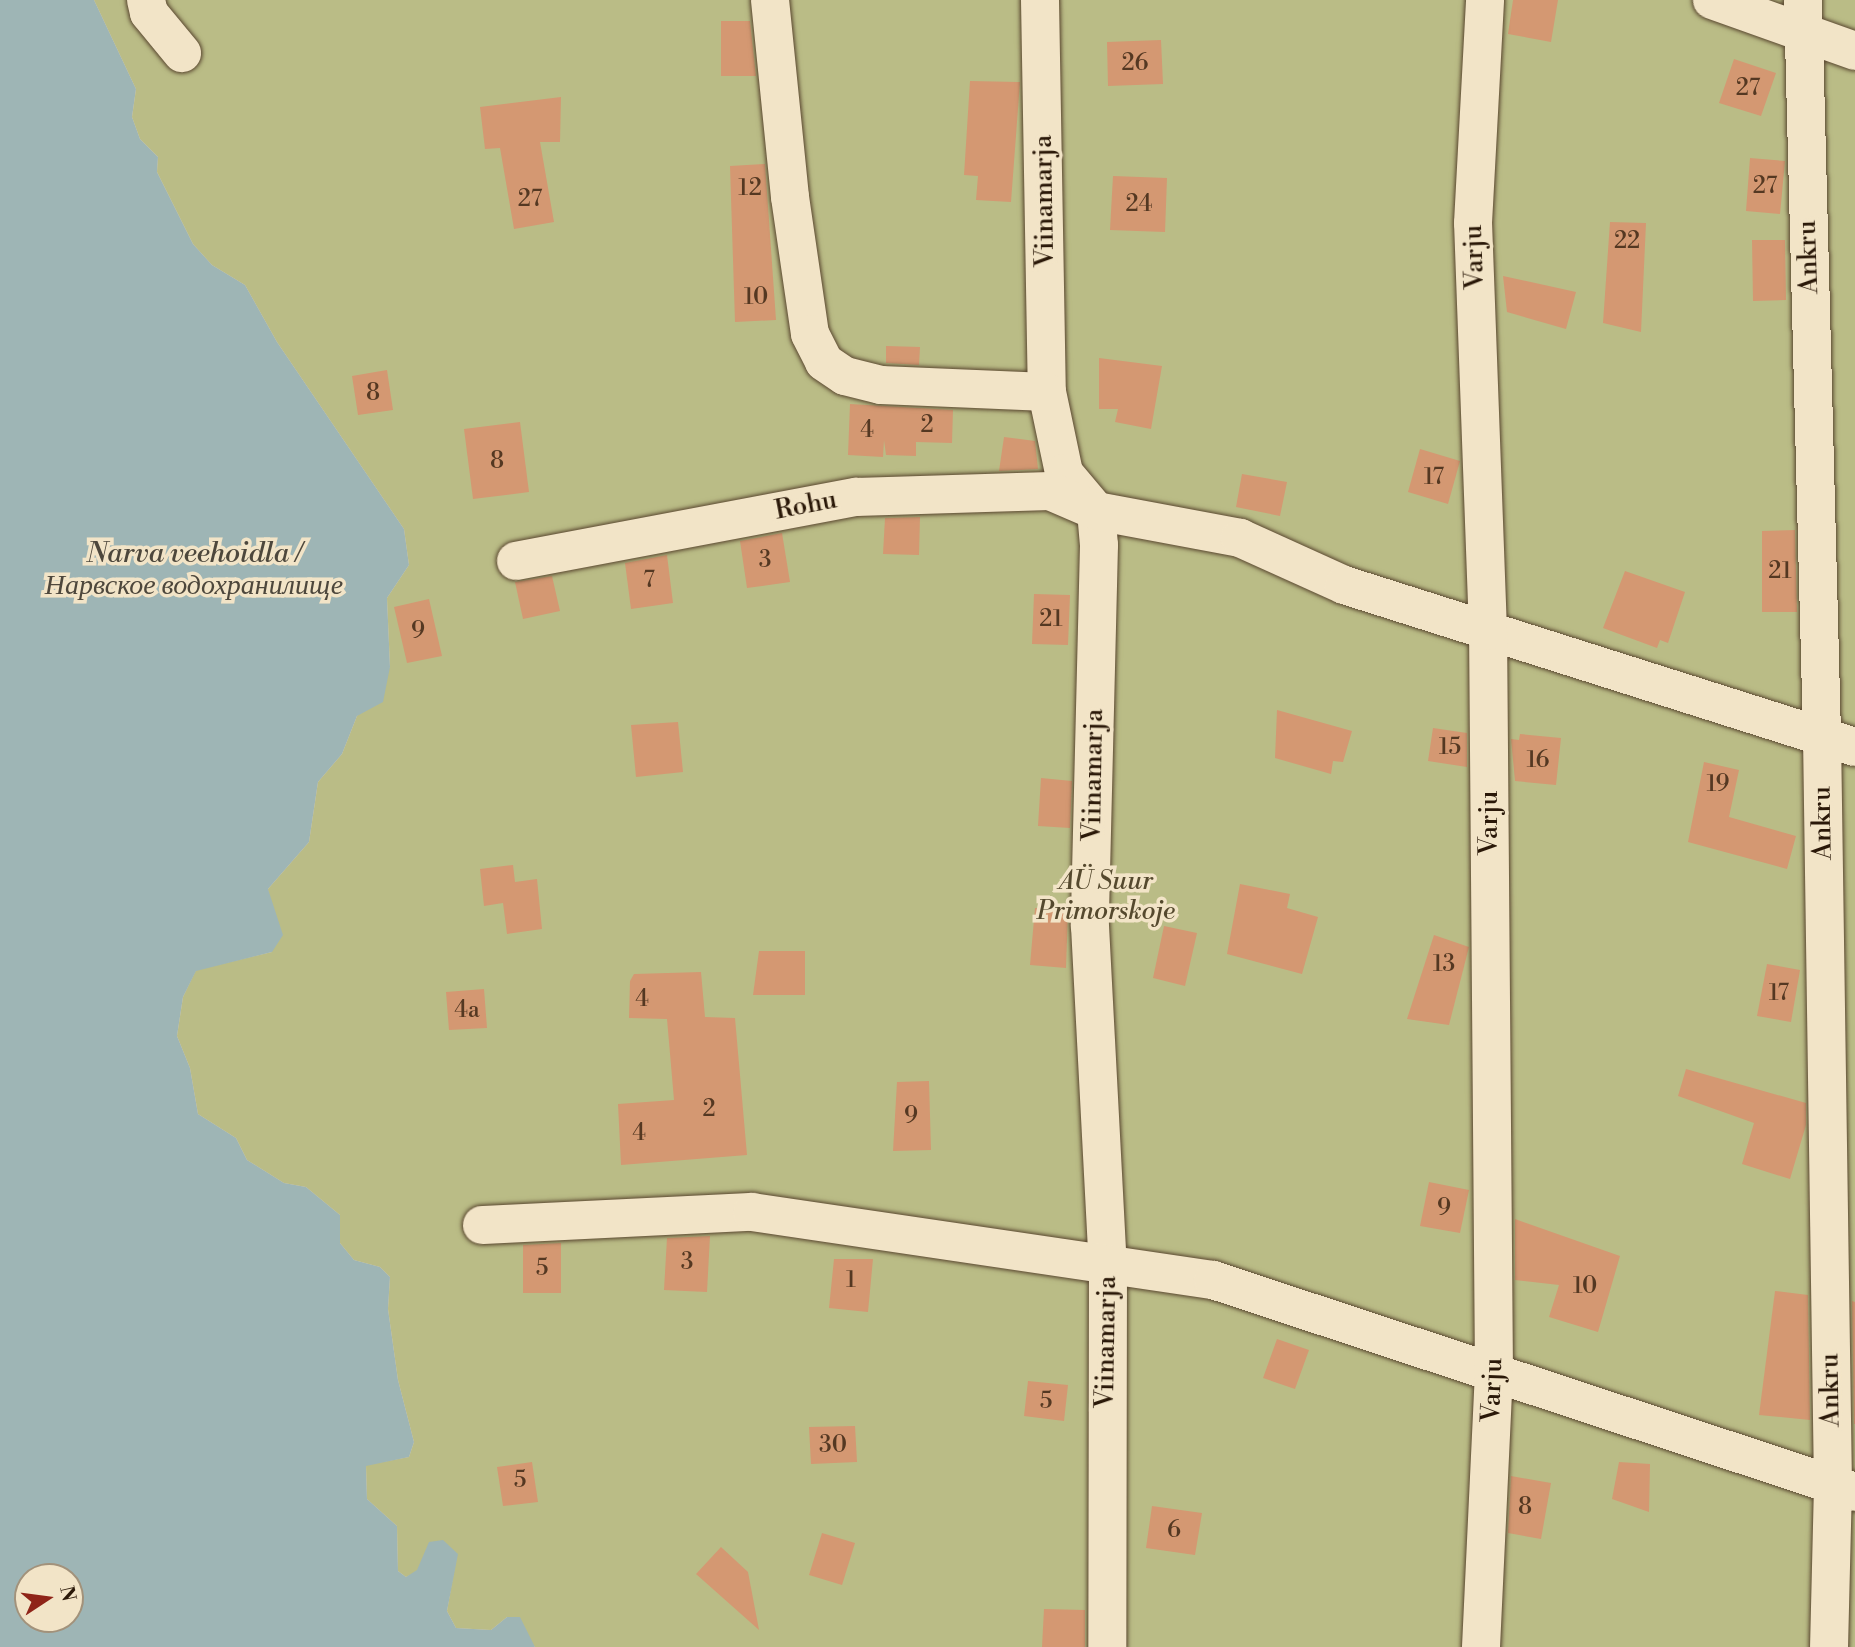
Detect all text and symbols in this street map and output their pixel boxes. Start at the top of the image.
house number: 26 [1121,49,1149,77]
house number: 27 [1736,74,1760,102]
street label: Viinamarja [1028,135,1062,267]
house number: 27 [1753,172,1777,200]
house number: 12 [738,174,762,202]
house number: 27 [518,185,542,213]
house number: 24 [1126,190,1152,218]
street label: Ankru [1792,220,1826,294]
street label: Varju [1458,224,1492,290]
house number: 22 [1614,227,1640,255]
house number: 10 [744,283,768,311]
house number: 8 [366,379,380,407]
house number: 2 [920,411,934,439]
house number: 4 [860,416,874,444]
house number: 8 [490,447,504,475]
house number: 17 [1424,463,1444,491]
street label: Rohu [772,485,840,527]
water label: Narva veehoidla / Нарвское водохранилище [45,537,343,603]
house number: 3 [759,546,771,574]
house number: 21 [1768,557,1792,585]
house number: 7 [643,566,655,594]
house number: 21 [1039,605,1063,633]
house number: 9 [411,617,425,645]
street label: Viinamarja [1077,709,1111,841]
house number: 15 [1439,733,1461,761]
house number: 16 [1526,746,1550,774]
house number: 19 [1706,770,1730,798]
street label: Ankru [1807,786,1839,860]
street label: Varju [1474,791,1506,855]
park label: AÜ Suur Primorskoje [1037,866,1175,928]
house number: 13 [1433,950,1455,978]
house number: 17 [1769,979,1789,1007]
house number: 4 [635,985,649,1013]
house number: 4a [454,996,480,1024]
house number: 2 [702,1095,716,1123]
house number: 9 [904,1102,918,1130]
house number: 4 [632,1119,646,1147]
house number: 9 [1437,1194,1451,1222]
house number: 3 [681,1248,693,1276]
house number: 5 [536,1254,548,1282]
house number: 1 [846,1266,856,1294]
house number: 10 [1573,1272,1597,1300]
street label: Viinamarja [1090,1276,1124,1408]
street label: Ankru [1815,1353,1847,1427]
street label: Varju [1476,1357,1510,1423]
house number: 5 [1040,1387,1052,1415]
house number: 30 [819,1431,847,1459]
house number: 5 [514,1466,526,1494]
house number: 8 [1518,1493,1532,1521]
house number: 6 [1167,1516,1181,1544]
north arrow [14,1563,84,1633]
text: N [54,1584,81,1604]

